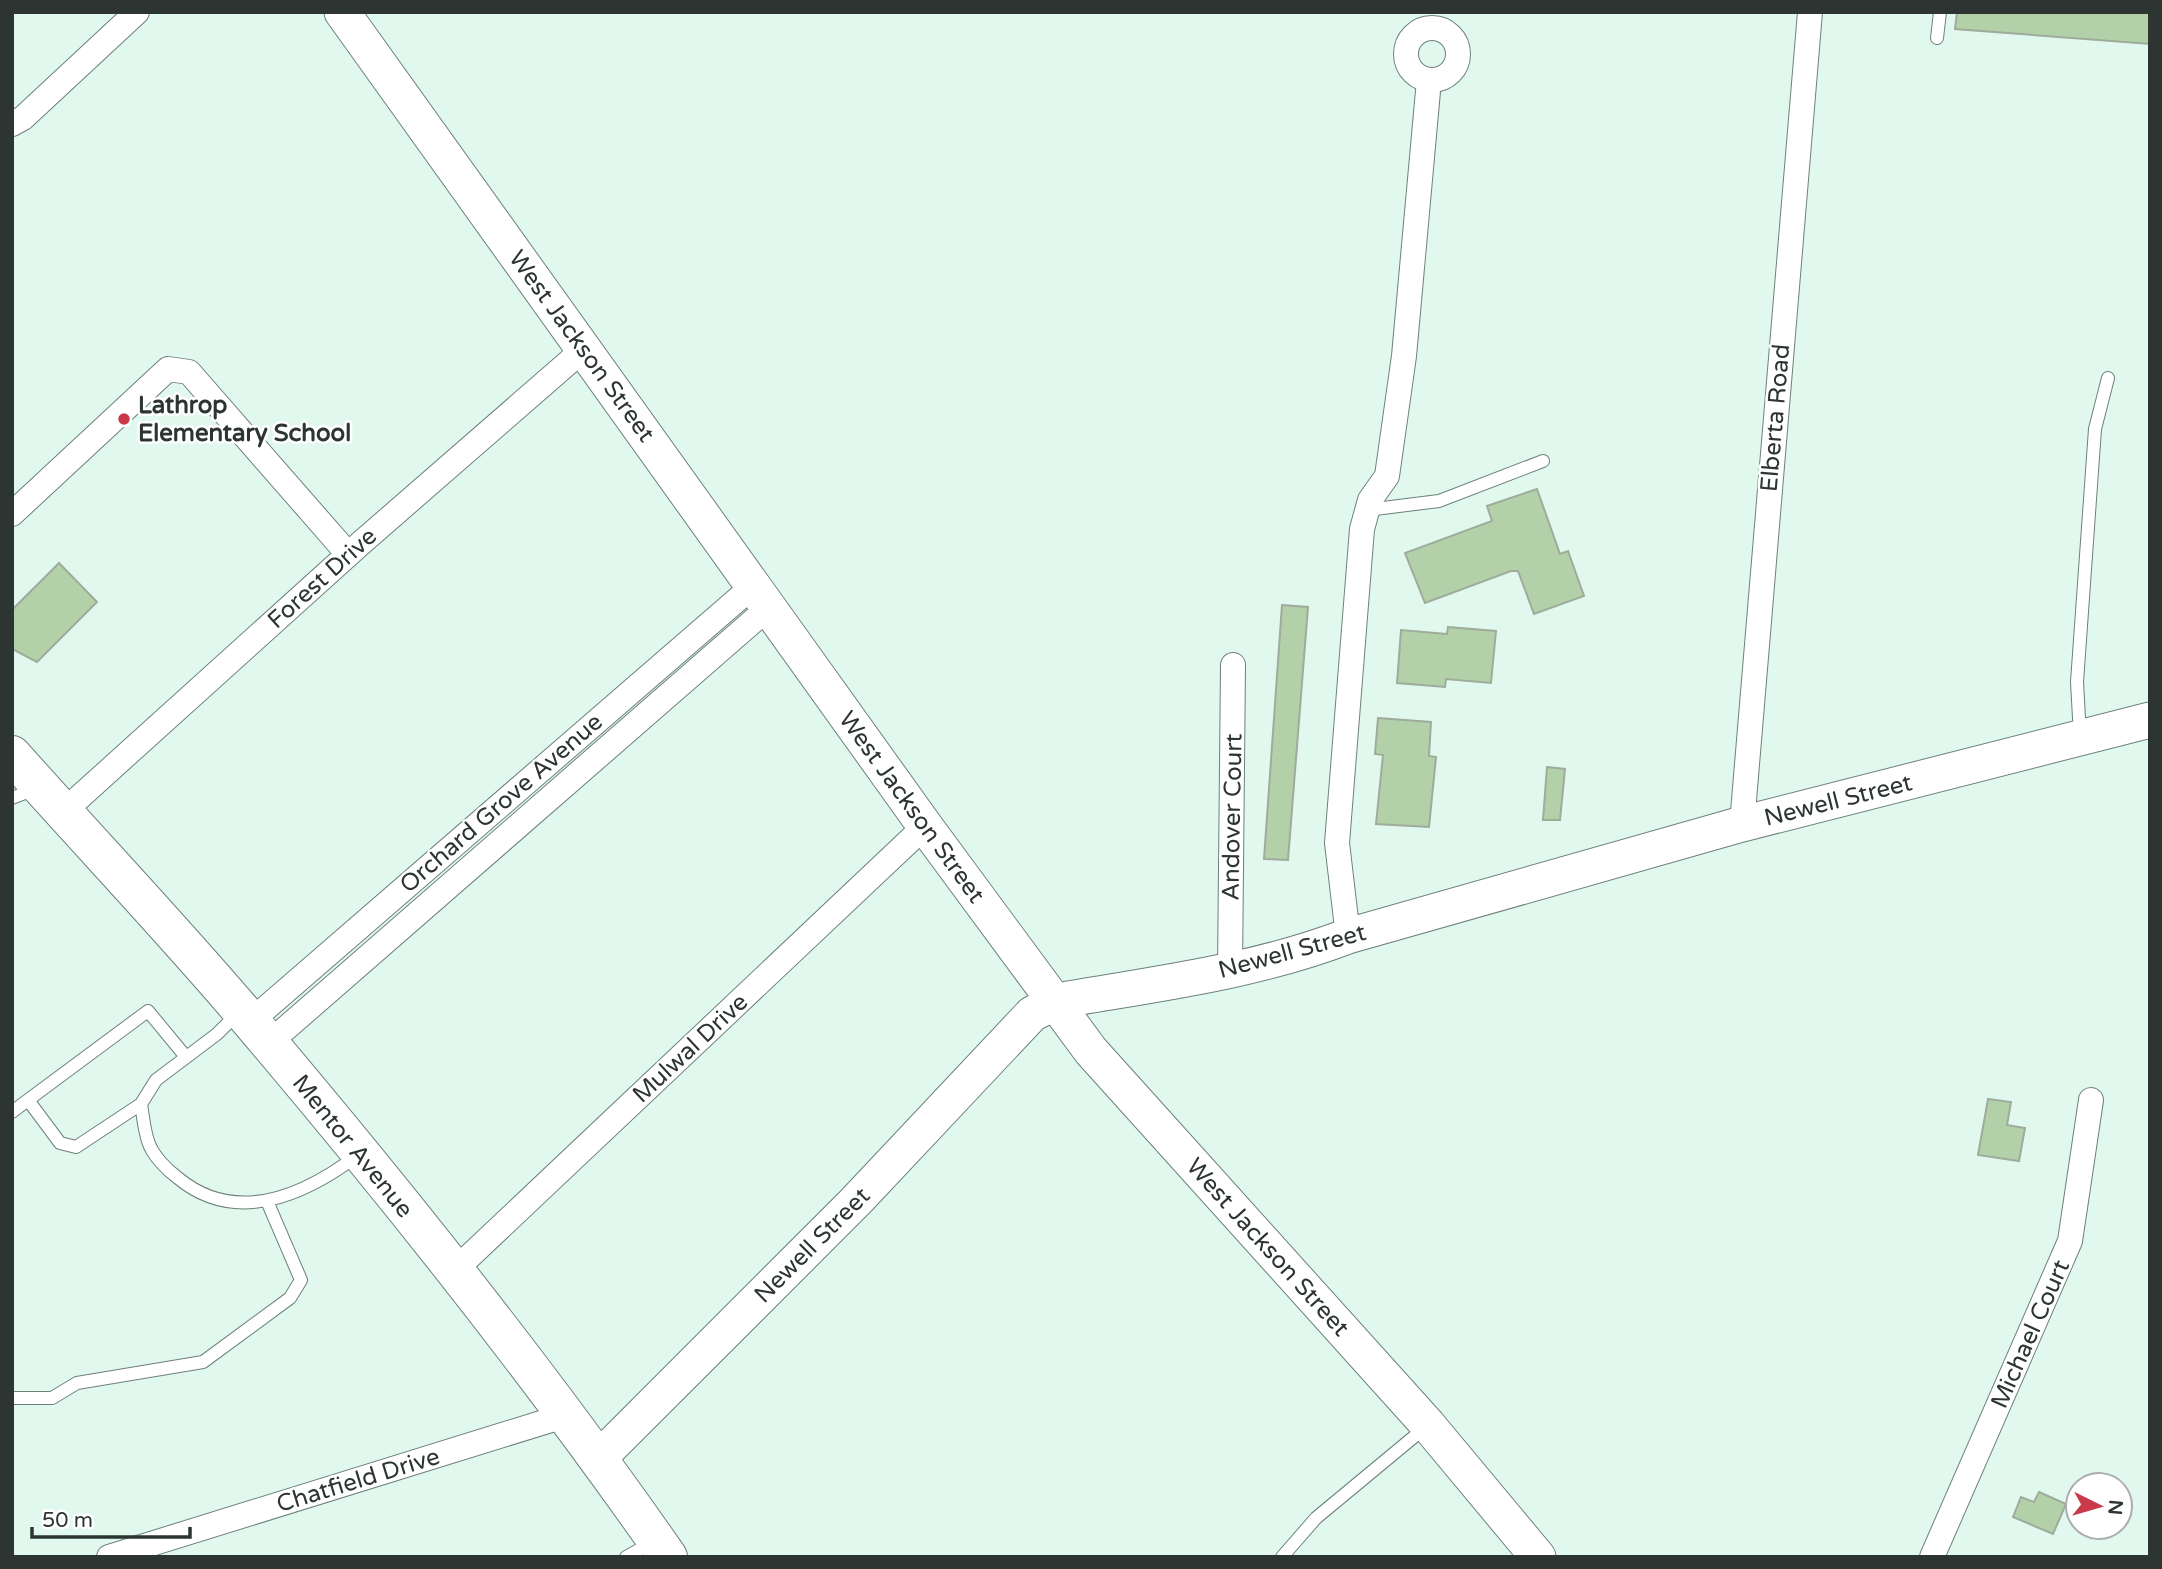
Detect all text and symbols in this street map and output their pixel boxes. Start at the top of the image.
street label: West Jackson Street [502,245,661,448]
street label: Elberta Road [1755,343,1796,493]
place label: Lathrop Elementary School [138,391,351,448]
marker: Lathrop Elementary School [116,411,132,427]
street label: Forest Drive [262,522,383,635]
street label: West Jackson Street [832,706,991,909]
street label: Orchard Grove Avenue [394,708,609,899]
street label: Andover Court [1217,733,1248,901]
street label: Newell Street [1761,768,1915,833]
street label: Newell Street [1215,918,1369,985]
street label: Mulwal Drive [627,988,754,1109]
street label: Mentor Avenue [286,1069,419,1224]
street label: West Jackson Street [1180,1152,1355,1342]
street label: Newell Street [748,1181,876,1309]
street label: Michael Court [1985,1255,2076,1413]
street label: Chatfield Drive [273,1442,443,1519]
north arrow [2064,1471,2134,1541]
scale bar [32,1496,189,1540]
text: N [2103,1499,2127,1516]
text: 50 m [42,1508,93,1533]

